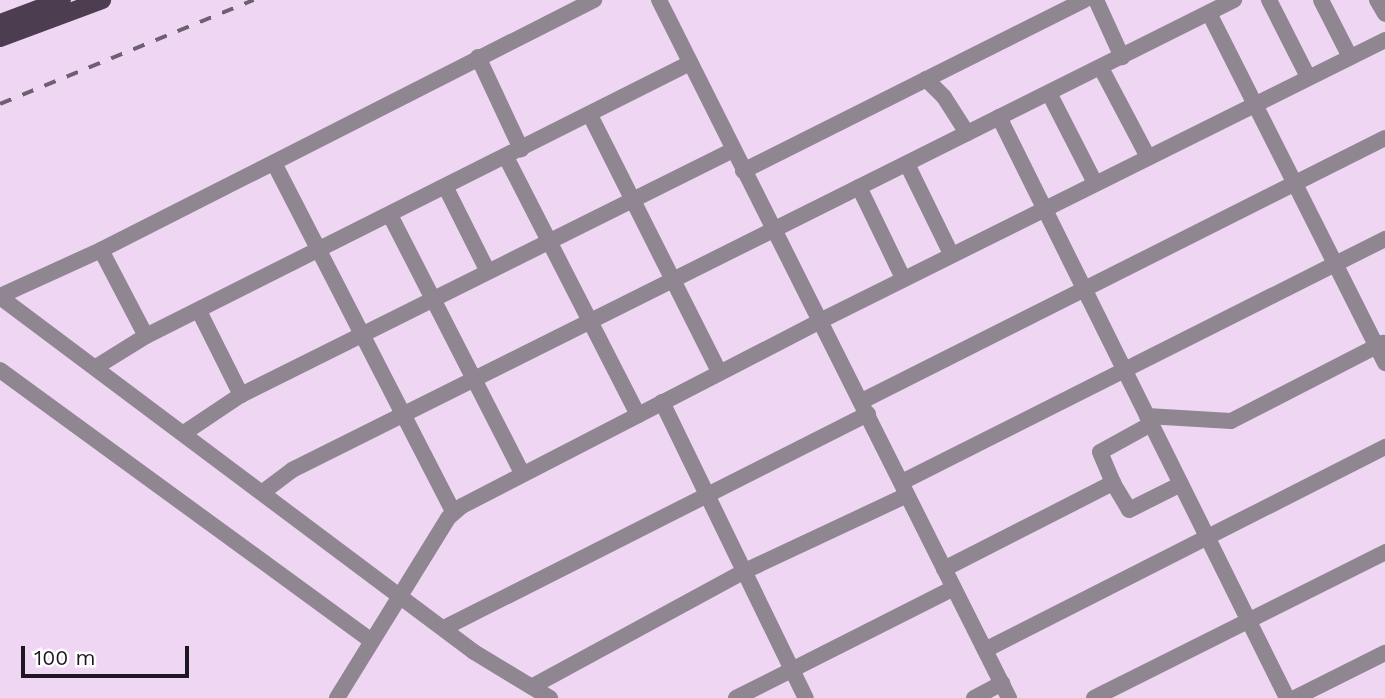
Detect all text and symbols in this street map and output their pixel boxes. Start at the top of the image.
scale bar [24,632,192,676]
text: 100 m [34,645,96,670]

